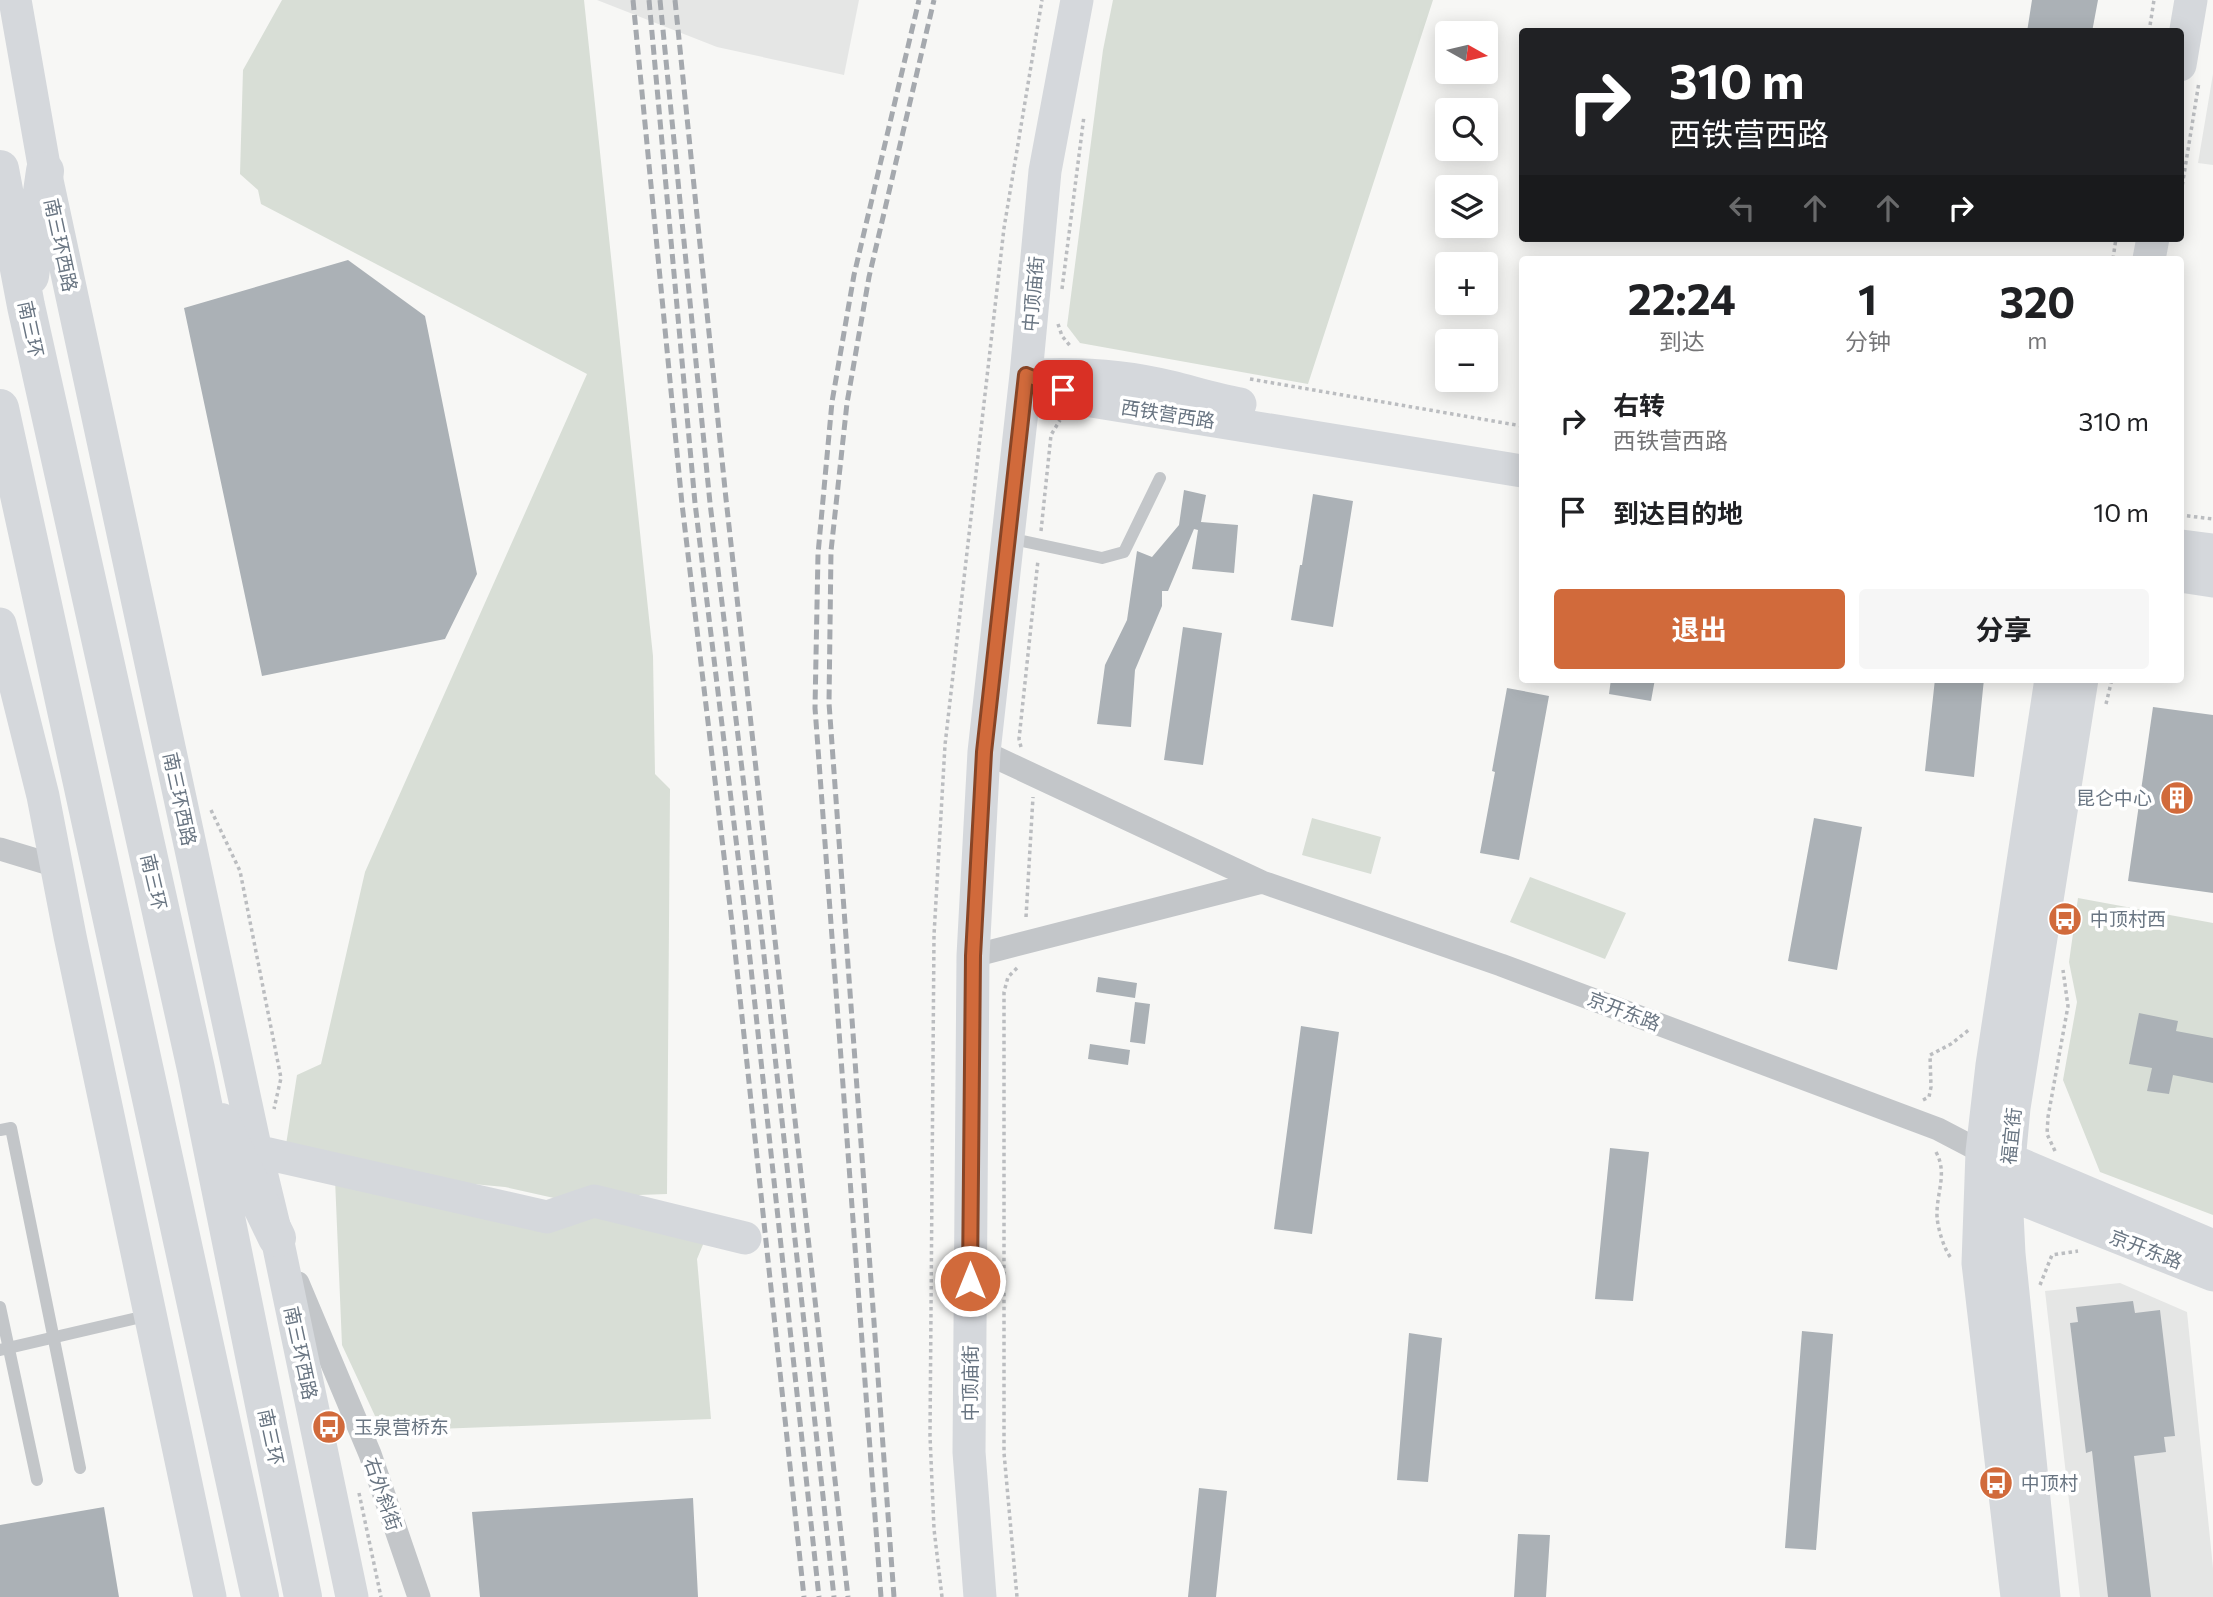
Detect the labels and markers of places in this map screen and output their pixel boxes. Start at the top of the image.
pin [1033,360,1093,420]
building icon: 昆仑中心 [2158,779,2196,817]
place label: 昆仑中心 [2076,786,2152,809]
bus stop icon: 中顶村西 [2046,900,2084,938]
place label: 中顶村西 [2090,907,2166,930]
bus stop icon: 玉泉营桥东 [310,1408,348,1446]
place label: 玉泉营桥东 [354,1415,449,1438]
bus stop icon: 中顶村 [1977,1464,2015,1502]
place label: 中顶村 [2021,1471,2078,1494]

